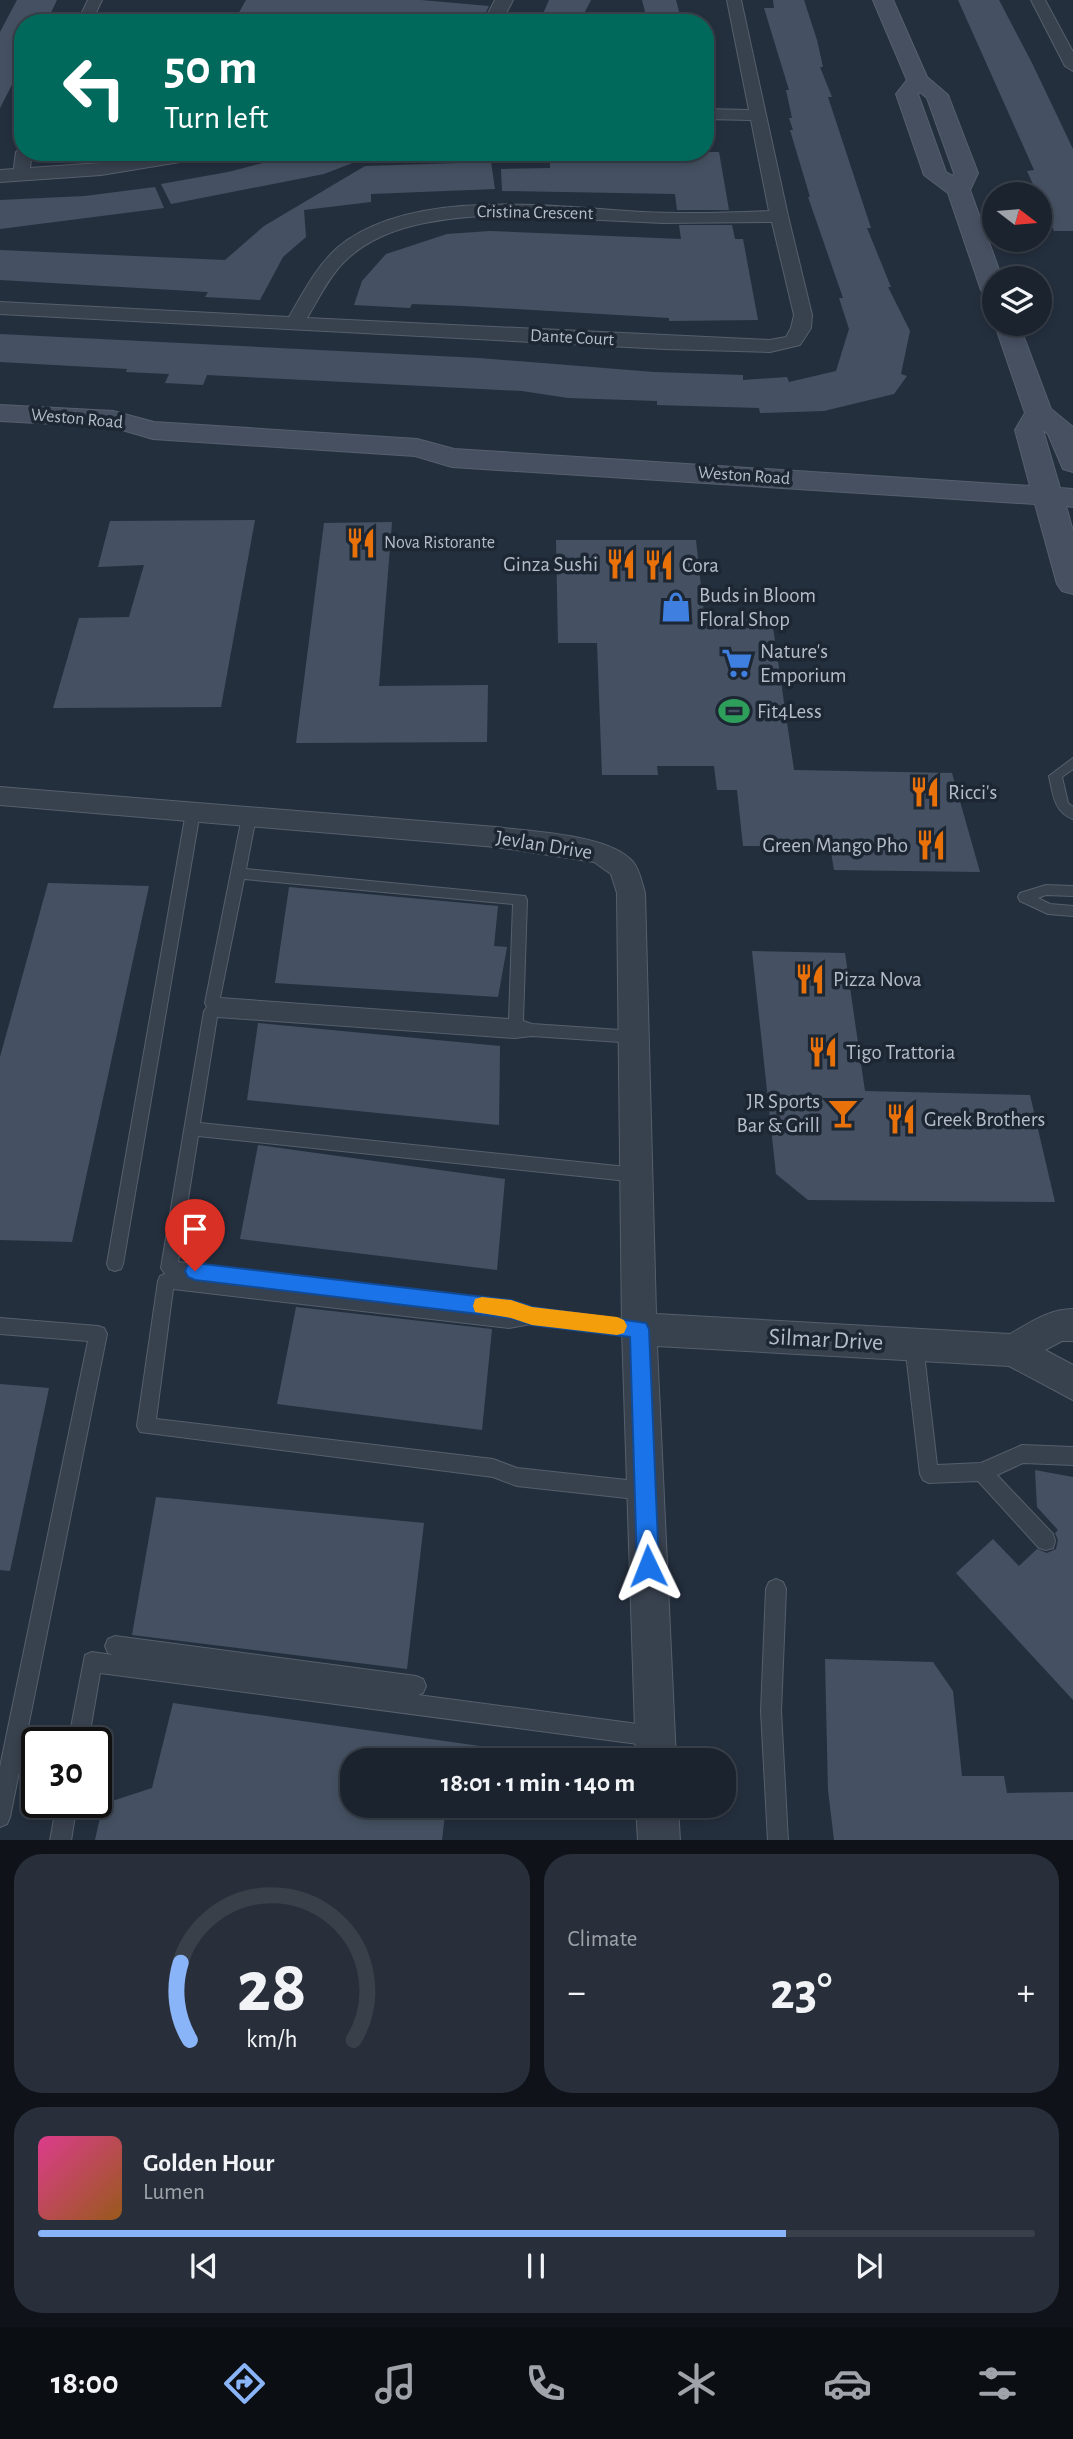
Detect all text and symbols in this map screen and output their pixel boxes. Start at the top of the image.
icon: left [49,42,140,133]
text: 50 m [164,44,258,93]
text: Turn left [164,102,268,134]
north arrow [982,182,1052,252]
map controls [982,182,1052,336]
street label: Cristina Crescent [477,203,594,223]
button: layers [982,266,1052,336]
street label: Dante Court [529,327,615,349]
street label: Weston Road [30,406,124,432]
street label: Weston Road [697,464,791,488]
restaurant icon: Nova Ristorante [344,526,378,560]
place label: Nova Ristorante [384,534,495,552]
restaurant icon: Ginza Sushi [604,547,638,581]
restaurant icon: Cora [642,548,676,582]
place label: Ginza Sushi [503,554,598,575]
place label: Cora [682,555,719,576]
place label: Buds in Bloom Floral Shop [699,585,816,630]
shop icon: Buds in Bloom Floral Shop [659,590,693,624]
place label: Nature's Emporium [760,641,847,686]
supermarket icon: Nature's Emporium [720,646,754,680]
sports icon: Fit4Less [717,694,751,728]
place label: Fit4Less [757,701,822,722]
restaurant icon: Ricci's [908,775,942,809]
place label: Ricci's [948,782,997,803]
street label: Jevlan Drive [494,827,594,863]
restaurant icon: Green Mango Pho [914,828,948,862]
place label: Green Mango Pho [763,835,908,856]
restaurant icon: Pizza Nova [793,962,827,996]
place label: Pizza Nova [833,969,922,990]
restaurant icon: Tigo Trattoria [806,1035,840,1069]
place label: Tigo Trattoria [846,1042,956,1063]
place label: JR Sports Bar & Grill [737,1091,820,1136]
bar icon: JR Sports Bar & Grill [826,1096,860,1130]
restaurant icon: Greek Brothers [884,1102,918,1136]
place label: Greek Brothers [924,1109,1045,1130]
pin [165,1199,225,1271]
icon: arrive [176,1210,214,1248]
street label: Silmar Drive [768,1325,884,1355]
position arrow [611,1529,685,1603]
speed limit sign: 30 [21,1727,112,1818]
text: 18:01 · 1 min · 140 m [441,1770,635,1796]
text: Climate [568,1928,637,1951]
text: 28 [237,1952,307,2025]
text: 23° [770,1966,832,2018]
text: − [568,1974,586,2012]
text: + [1017,1974,1035,2012]
text: km/h [246,2026,298,2051]
text: Golden Hour [143,2150,274,2176]
text: Lumen [143,2181,205,2204]
icon: previous [185,2247,223,2285]
icon: pause [517,2247,555,2285]
icon: next [850,2247,888,2285]
icon: directions [220,2359,269,2408]
icon: music [371,2359,420,2408]
icon: phone [521,2359,570,2408]
icon: climate [672,2359,721,2408]
icon: car [823,2359,872,2408]
icon: filters [973,2359,1022,2408]
text: 18:00 [51,2367,119,2399]

